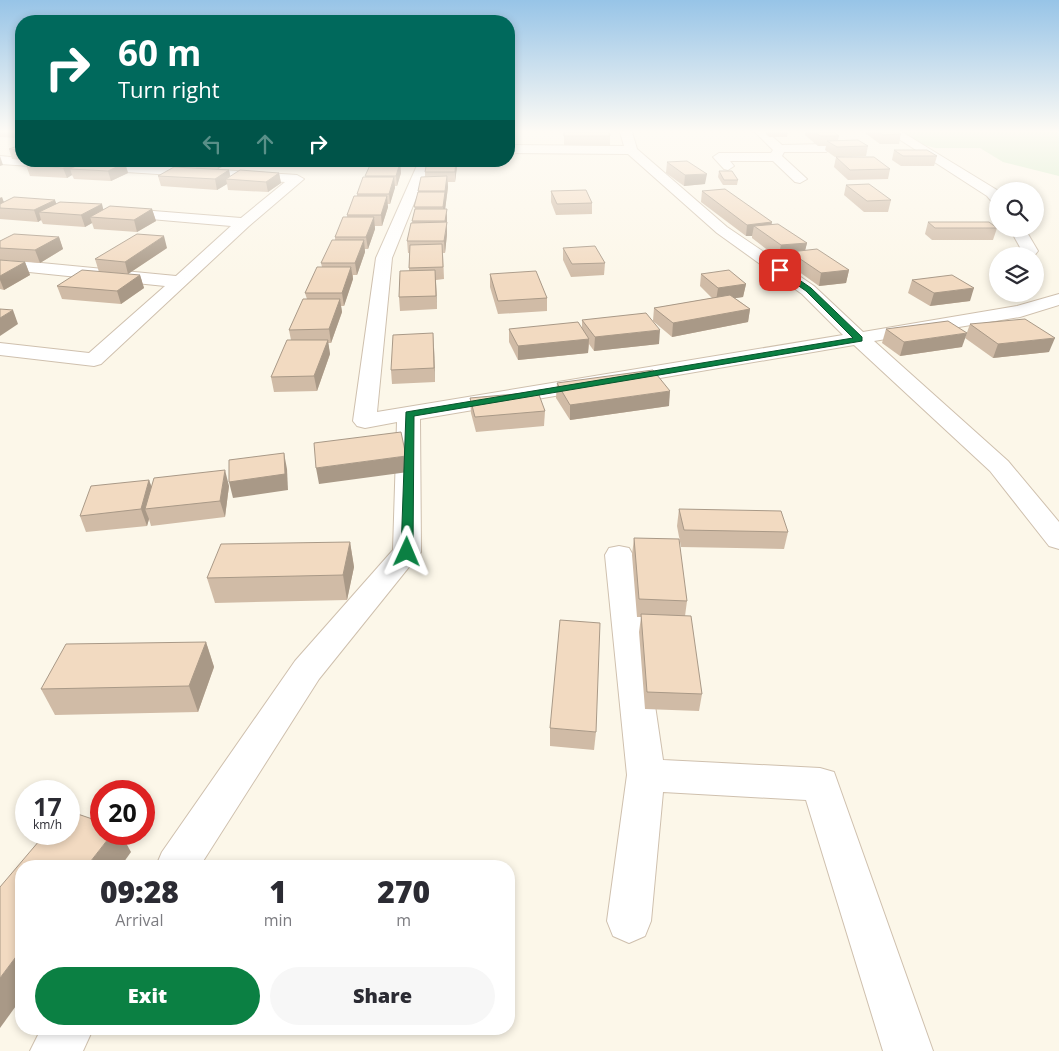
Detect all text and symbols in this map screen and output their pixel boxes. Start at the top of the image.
text: 60 m [118,29,201,76]
icon: right [35,35,100,100]
text: Turn right [118,74,220,104]
icon: left [198,130,226,158]
icon: ahead [251,130,279,158]
icon: right [304,130,332,158]
map controls [989,182,1044,302]
button: search [989,182,1044,237]
button: layers [989,247,1044,302]
pin [759,249,801,291]
icon: arrive [766,256,794,284]
position arrow [380,525,432,577]
speed limit sign: 20 [90,780,155,845]
text: 17 [33,789,62,823]
text: km/h [33,816,62,833]
text: 09:28 [100,871,179,912]
text: 1 [269,871,287,912]
text: 270 [377,871,430,912]
text: Arrival [115,909,163,931]
text: min [264,909,292,931]
text: m [396,909,411,931]
button: Exit [35,967,260,1025]
button: Share [270,967,495,1025]

